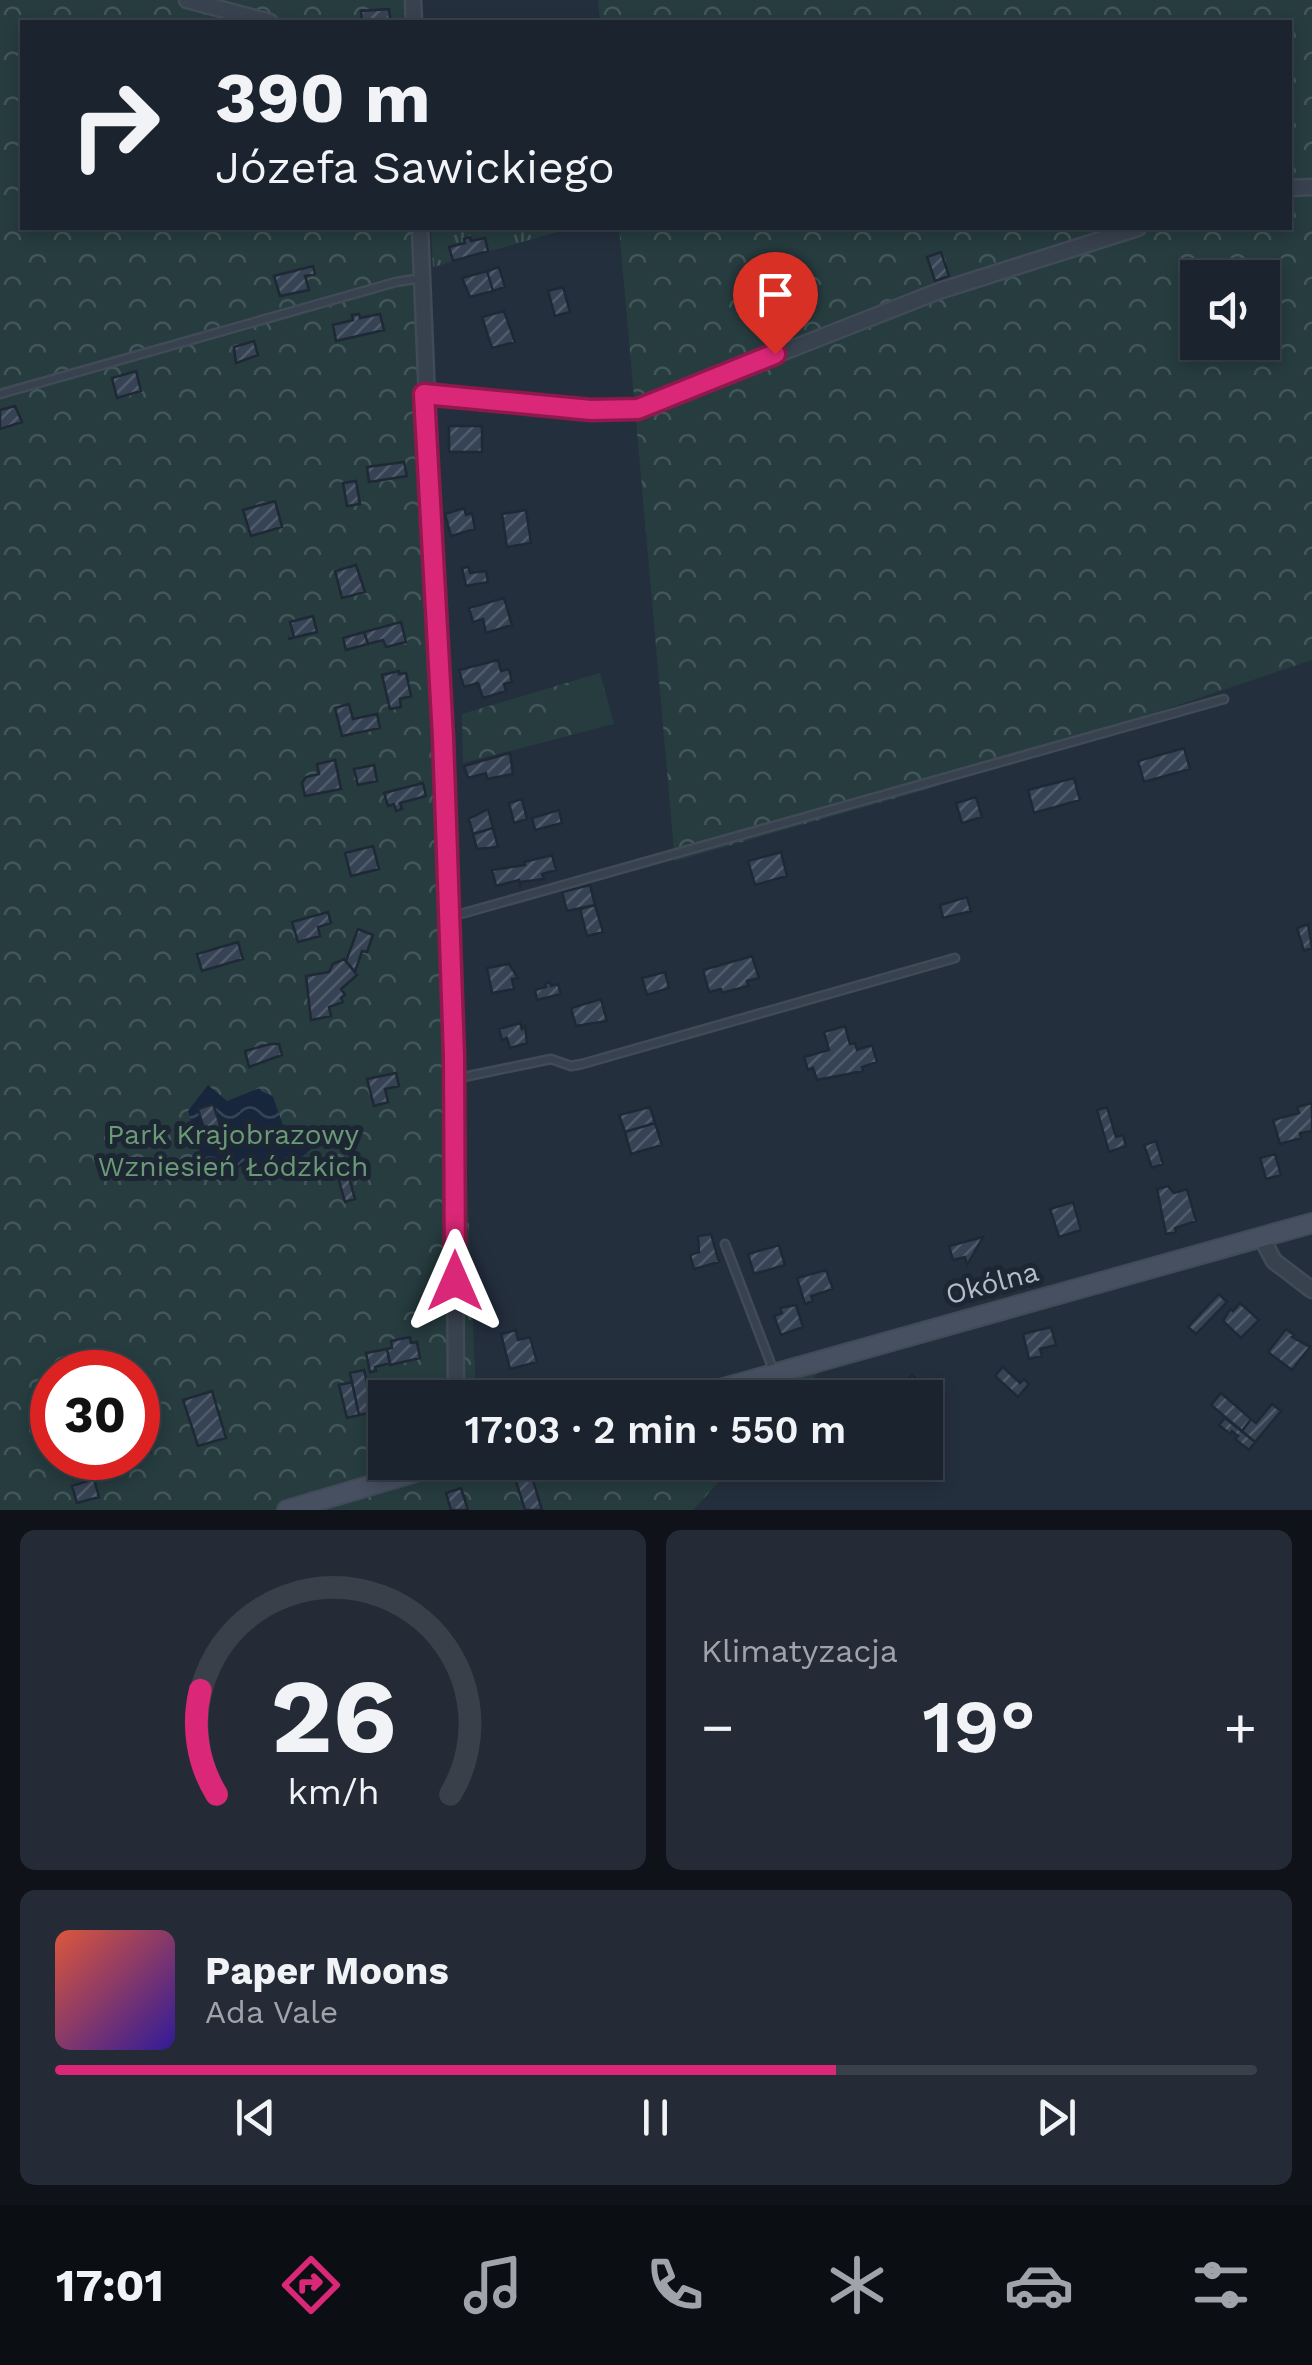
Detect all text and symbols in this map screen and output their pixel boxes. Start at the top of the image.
text: 390 m [215,57,431,139]
icon: right [50,60,180,190]
text: Józefa Sawickiego [215,141,615,194]
pin [733,252,818,355]
map controls [1180,260,1280,360]
button: sound [1180,260,1280,360]
icon: arrive [748,267,803,322]
park label: Park Krajobrazowy Wzniesień Łódzkich [98,1118,368,1183]
position arrow [403,1229,507,1333]
street label: Okólna [942,1255,1042,1311]
speed limit sign: 30 [30,1350,160,1480]
text: 17:03 · 2 min · 550 m [465,1408,846,1452]
text: Klimatyzacja [701,1632,898,1670]
text: 26 [270,1655,396,1777]
text: 19° [922,1682,1036,1770]
text: − [701,1695,734,1759]
text: + [1224,1695,1257,1759]
text: km/h [287,1771,379,1813]
text: Paper Moons [205,1949,449,1993]
text: Ada Vale [205,1993,338,2031]
icon: previous [228,2090,283,2145]
icon: pause [628,2090,683,2145]
icon: next [1029,2090,1084,2145]
icon: directions [276,2250,346,2320]
icon: music [458,2250,528,2320]
icon: phone [640,2250,710,2320]
icon: climate [822,2250,892,2320]
icon: car [1004,2250,1074,2320]
icon: filters [1186,2250,1256,2320]
text: 17:01 [56,2259,164,2312]

